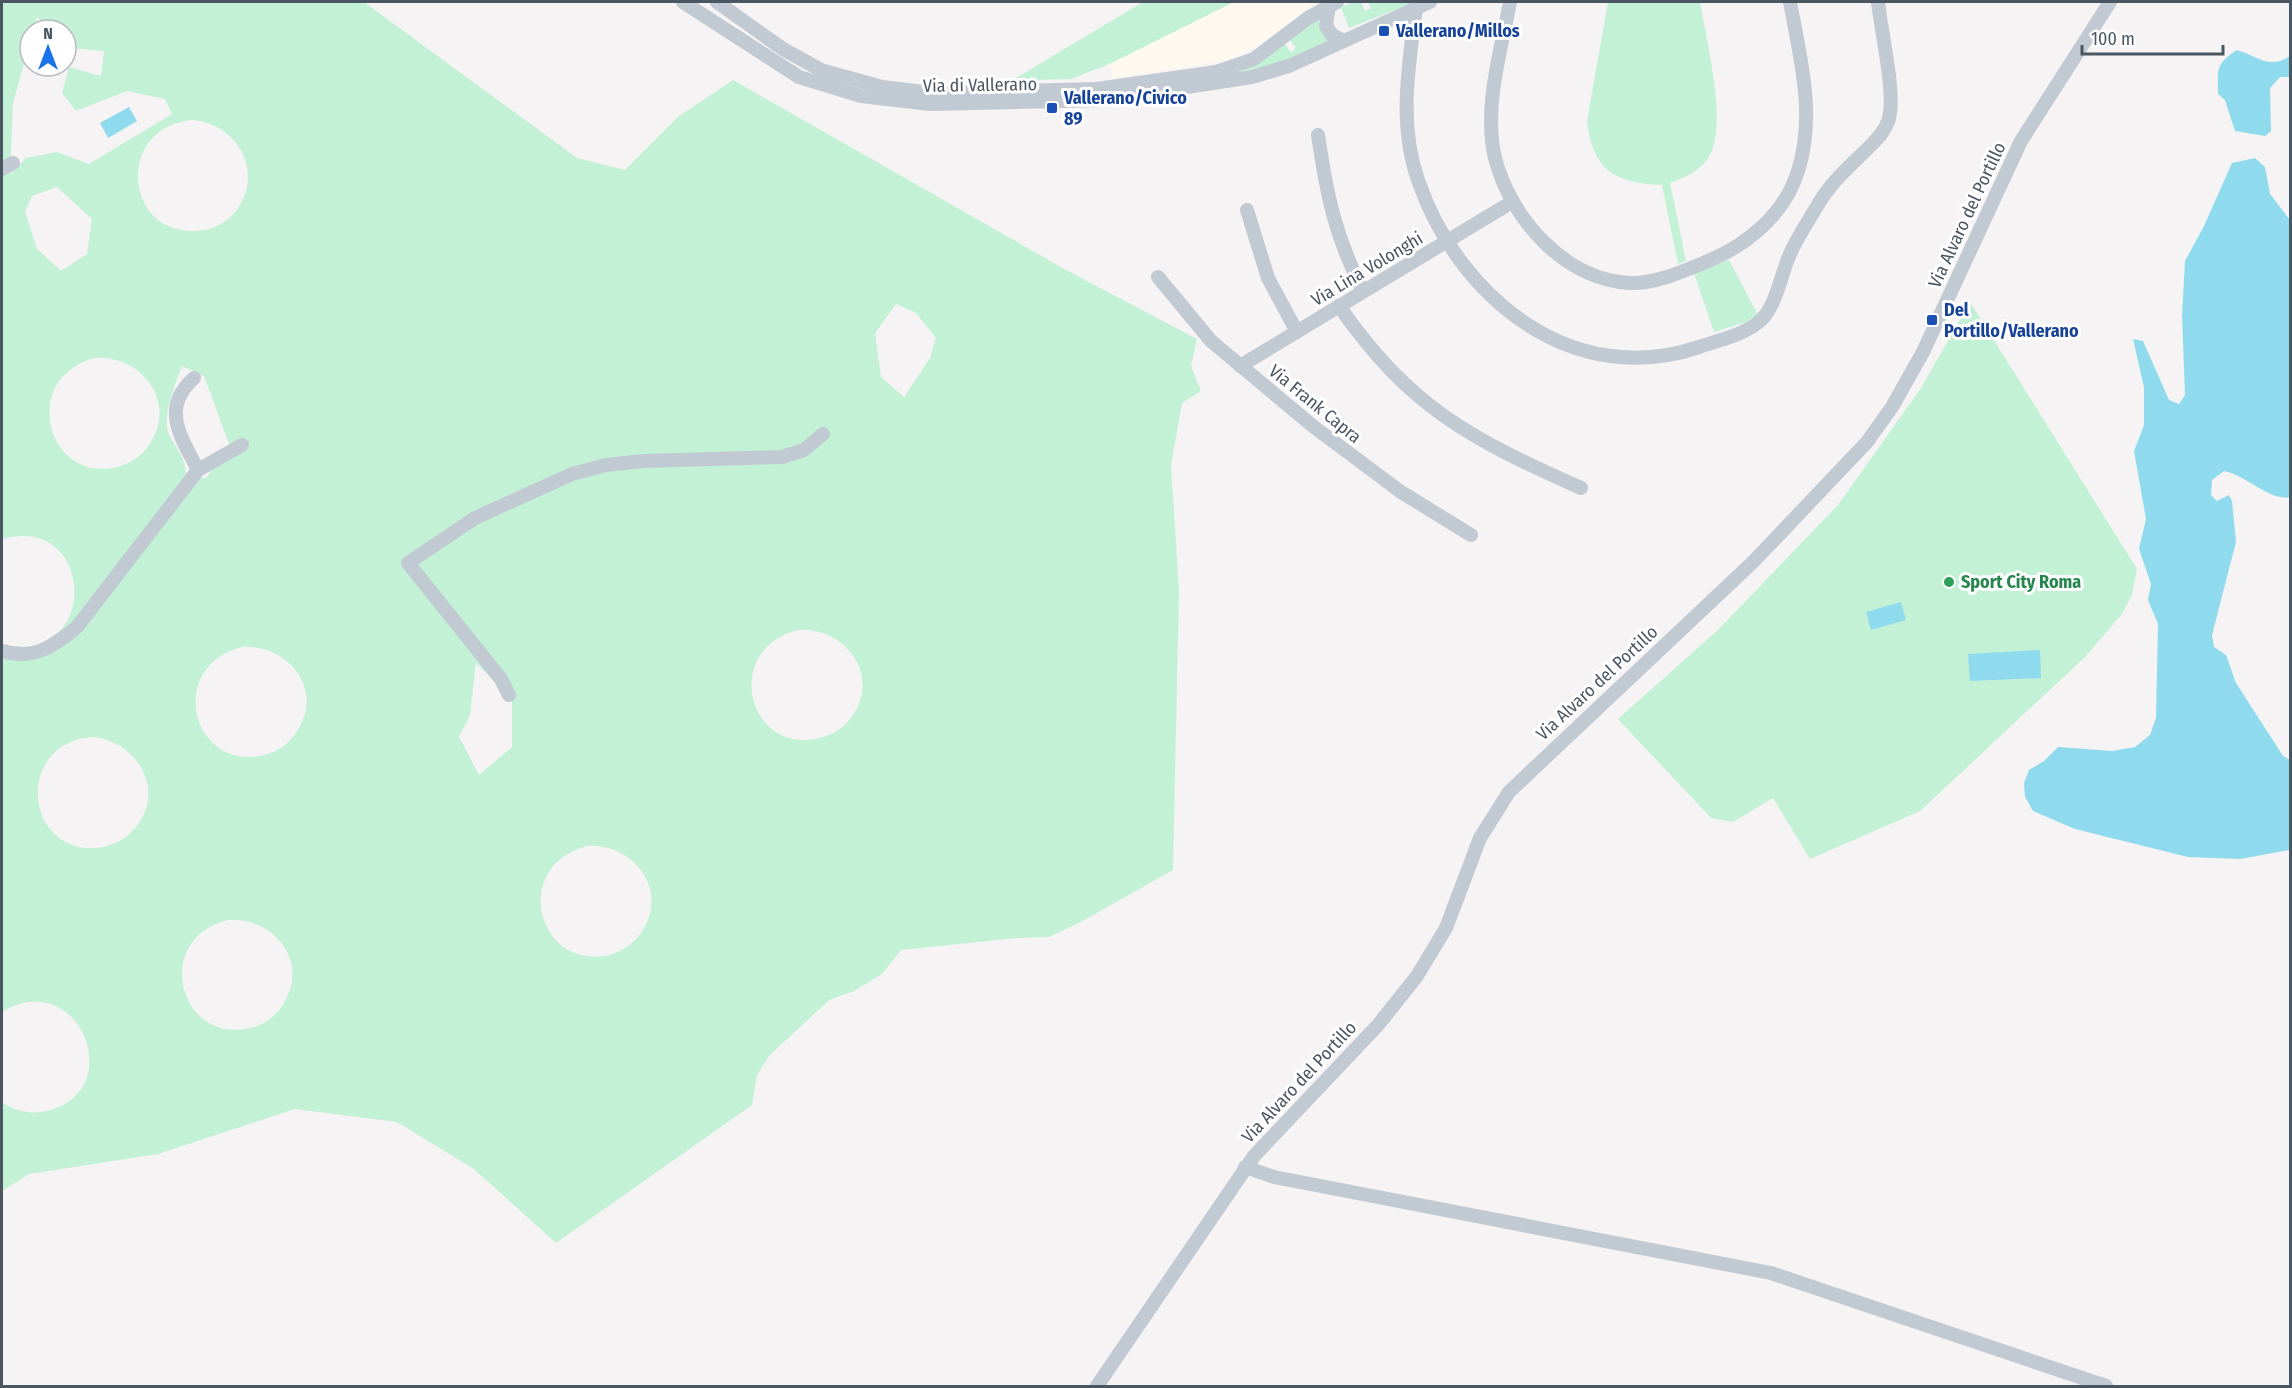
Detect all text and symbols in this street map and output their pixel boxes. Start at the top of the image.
north arrow [18,18,78,78]
scale bar [2082,18,2223,56]
place label: Vallerano/Millos [1395,20,1520,42]
text: N [43,24,53,43]
marker: Vallerano/Millos [1377,24,1391,38]
text: 100 m [2091,28,2135,50]
street label: Via di Vallerano [923,73,1037,97]
place label: Vallerano/Civico 89 [1063,87,1187,130]
marker: Vallerano/Civico 89 [1045,101,1059,115]
street label: Via Alvaro del Portillo [1924,139,2010,291]
street label: Via Lina Volonghi [1307,227,1427,311]
place label: Del Portillo/Vallerano [1944,299,2079,342]
marker: Del Portillo/Vallerano [1925,313,1939,327]
street label: Via Frank Capra [1264,360,1366,448]
place label: Sport City Roma [1961,571,2081,593]
marker: Sport City Roma [1942,575,1956,589]
street label: Via Alvaro del Portillo [1532,621,1662,745]
street label: Via Alvaro del Portillo [1237,1017,1361,1147]

